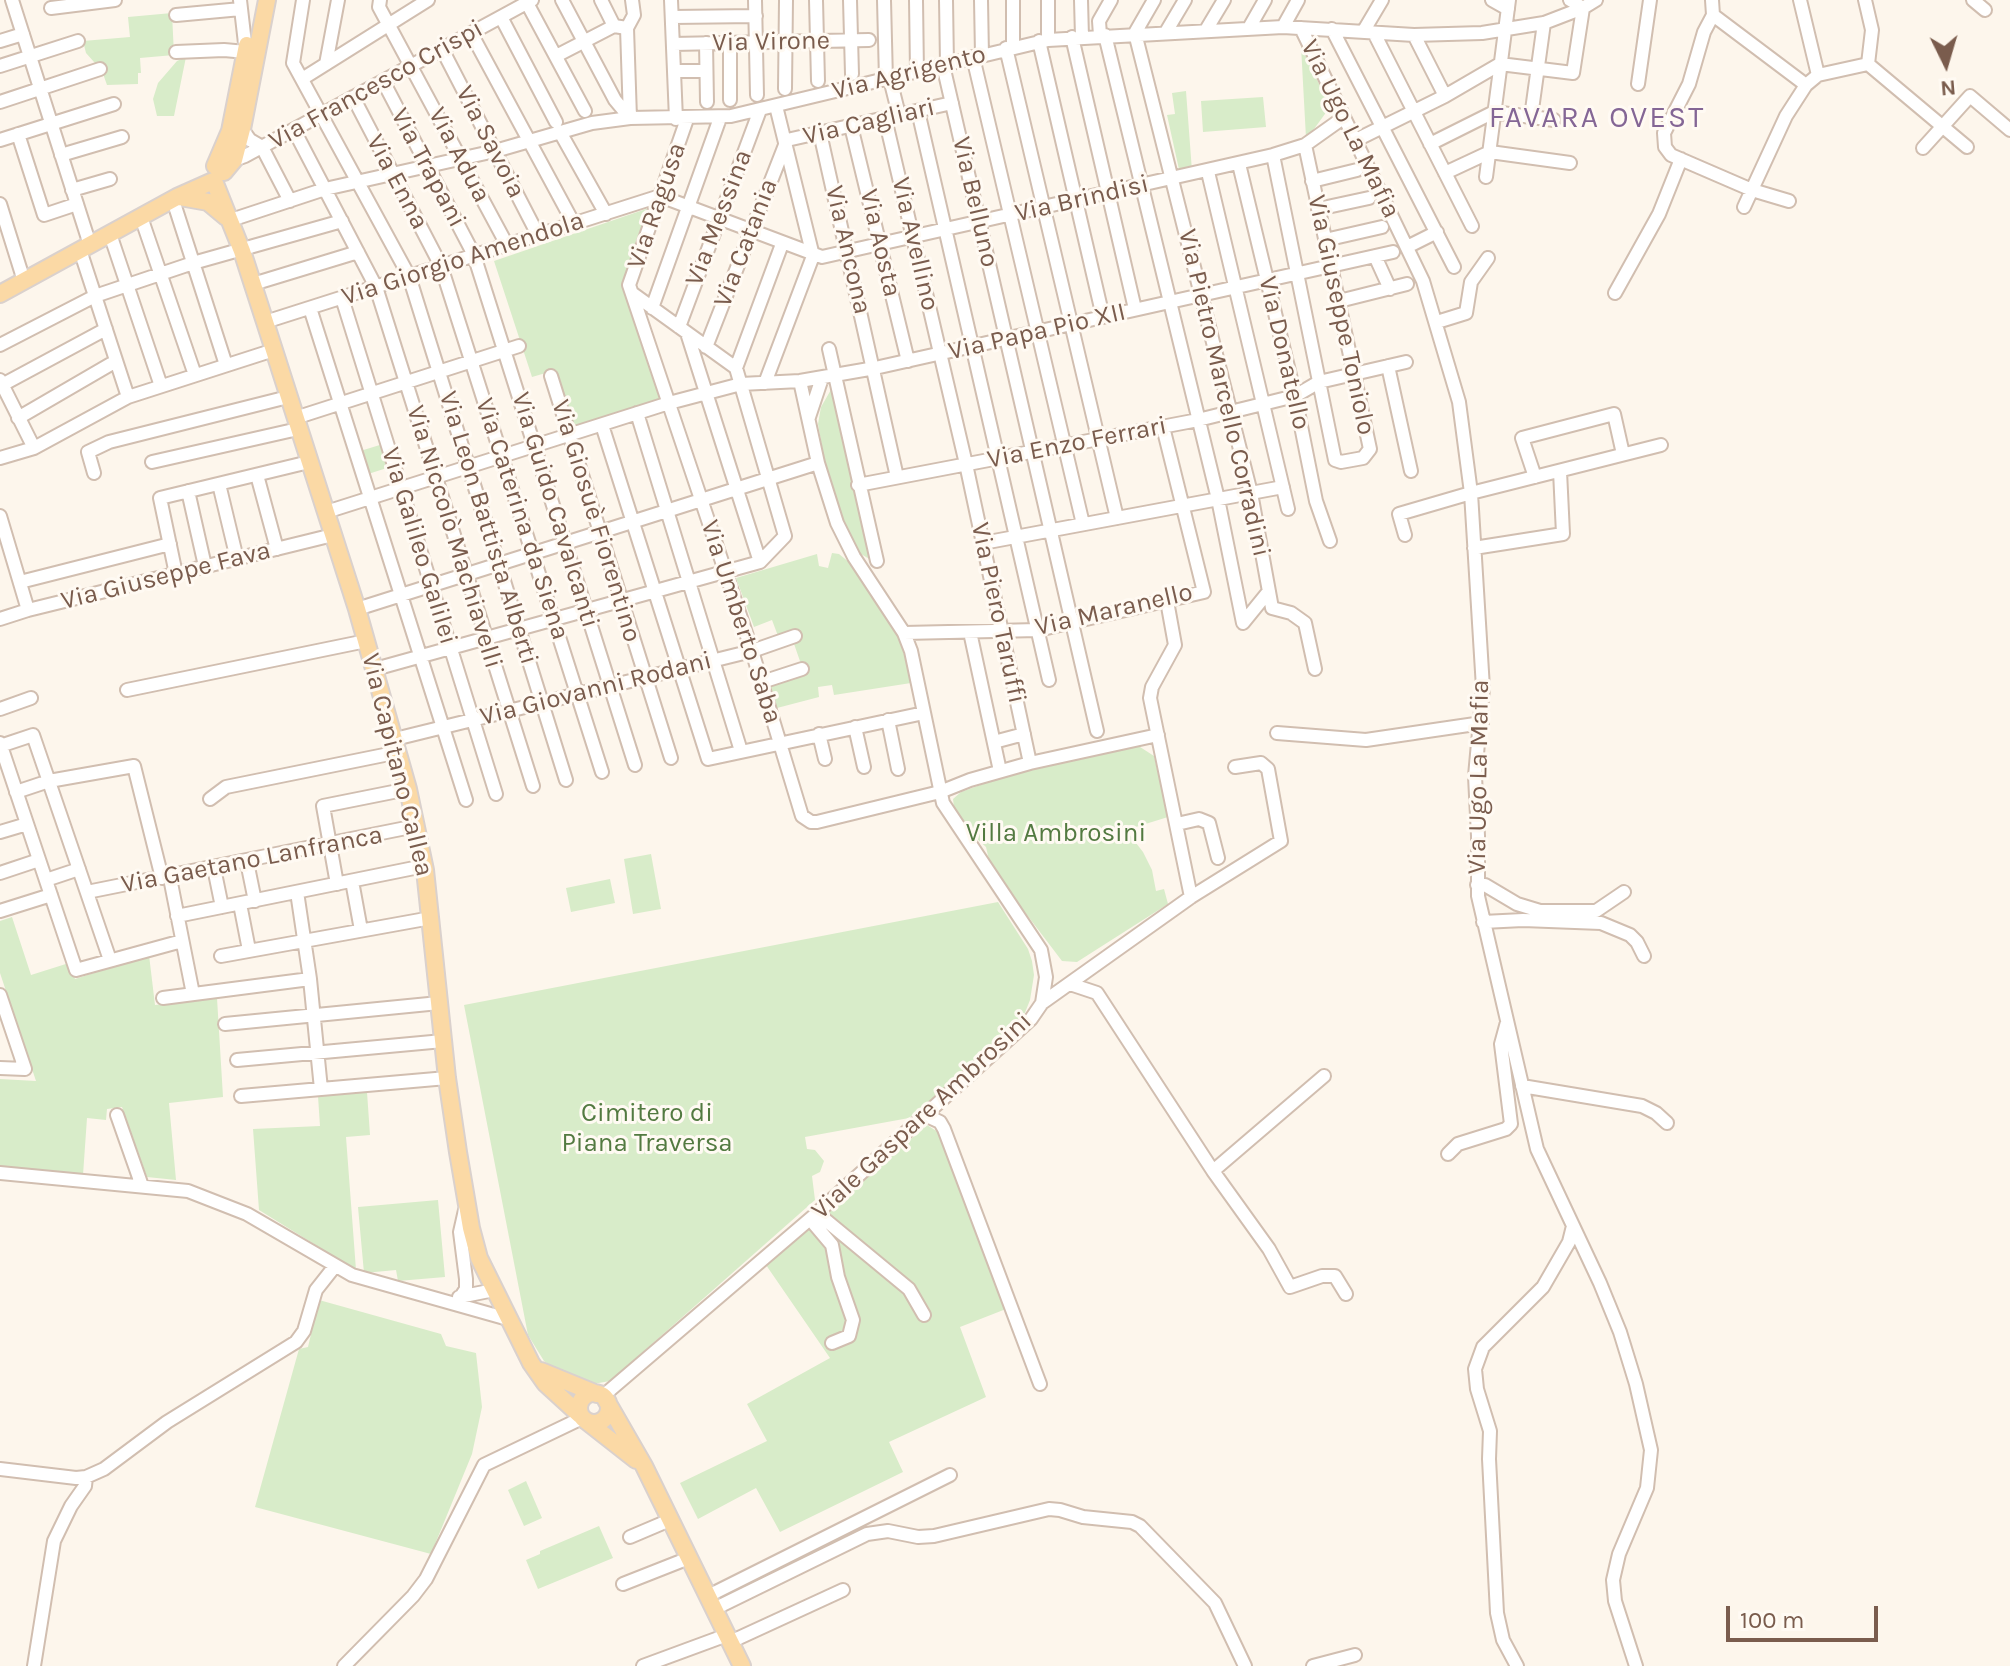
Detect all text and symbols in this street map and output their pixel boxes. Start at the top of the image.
street label: Via Francesco Crispi [264,13,488,157]
north arrow [1906,24,1986,104]
street label: Via Virone [712,25,830,59]
street label: Via Ugo La Mafia [1293,35,1407,223]
street label: Via Agrigento [829,39,989,107]
text: N [1939,74,1957,102]
street label: Via Savoia [448,80,532,204]
street label: Via Cagliari [800,92,938,152]
district label: FAVARA OVEST [1489,100,1705,136]
street label: Via Adua [421,102,497,208]
street label: Via Trapani [384,103,472,233]
street label: Via Enna [359,129,435,235]
street label: Via Belluno [945,134,1005,270]
street label: Via Ragusa [621,139,693,273]
street label: Via Messina [679,146,759,290]
street label: Via Brindisi [1012,168,1152,230]
street label: Via Catania [707,174,785,312]
street label: Via Avellino [885,174,945,314]
street label: Via Ancona [818,183,878,317]
street label: Via Aosta [852,186,908,300]
street label: Via Giuseppe Toniolo [1300,192,1382,438]
street label: Via Giorgio Amendola [338,205,588,313]
street label: Via Pietro Marcello Corradini [1171,226,1277,560]
street label: Via Donatello [1251,273,1317,433]
street label: Via Papa Pio XII [945,296,1129,368]
street label: Via Leon Battista Alberti [432,388,544,668]
street label: Via Guido Cavalcanti [504,388,606,632]
street label: Via Caterina da Siena [468,394,576,644]
street label: Via Giosuè Fiorentino [544,396,648,646]
street label: Via Niccolò Machiavelli [399,402,509,672]
street label: Via Enzo Ferrari [985,410,1169,476]
street label: Via Galileo Galilei [374,444,464,648]
street label: Via Umberto Saba [693,516,789,728]
street label: Via Piero Taruffi [964,520,1032,706]
street label: Via Giuseppe Fava [58,535,274,617]
street label: Via Maranello [1032,577,1196,643]
street label: Via Giovanni Rodani [477,645,715,733]
street label: Via Capitano Callea [354,650,440,880]
street label: Via Ugo La Mafia [1462,679,1496,875]
park label: Villa Ambrosini [966,818,1146,850]
street label: Via Gaetano Lanfranca [119,819,385,901]
street label: Viale Gaspare Ambrosini [805,1006,1039,1226]
park label: Cimitero di Piana Traversa [561,1098,733,1160]
scale bar [1730,1590,1882,1640]
text: 100 m [1740,1606,1805,1634]

